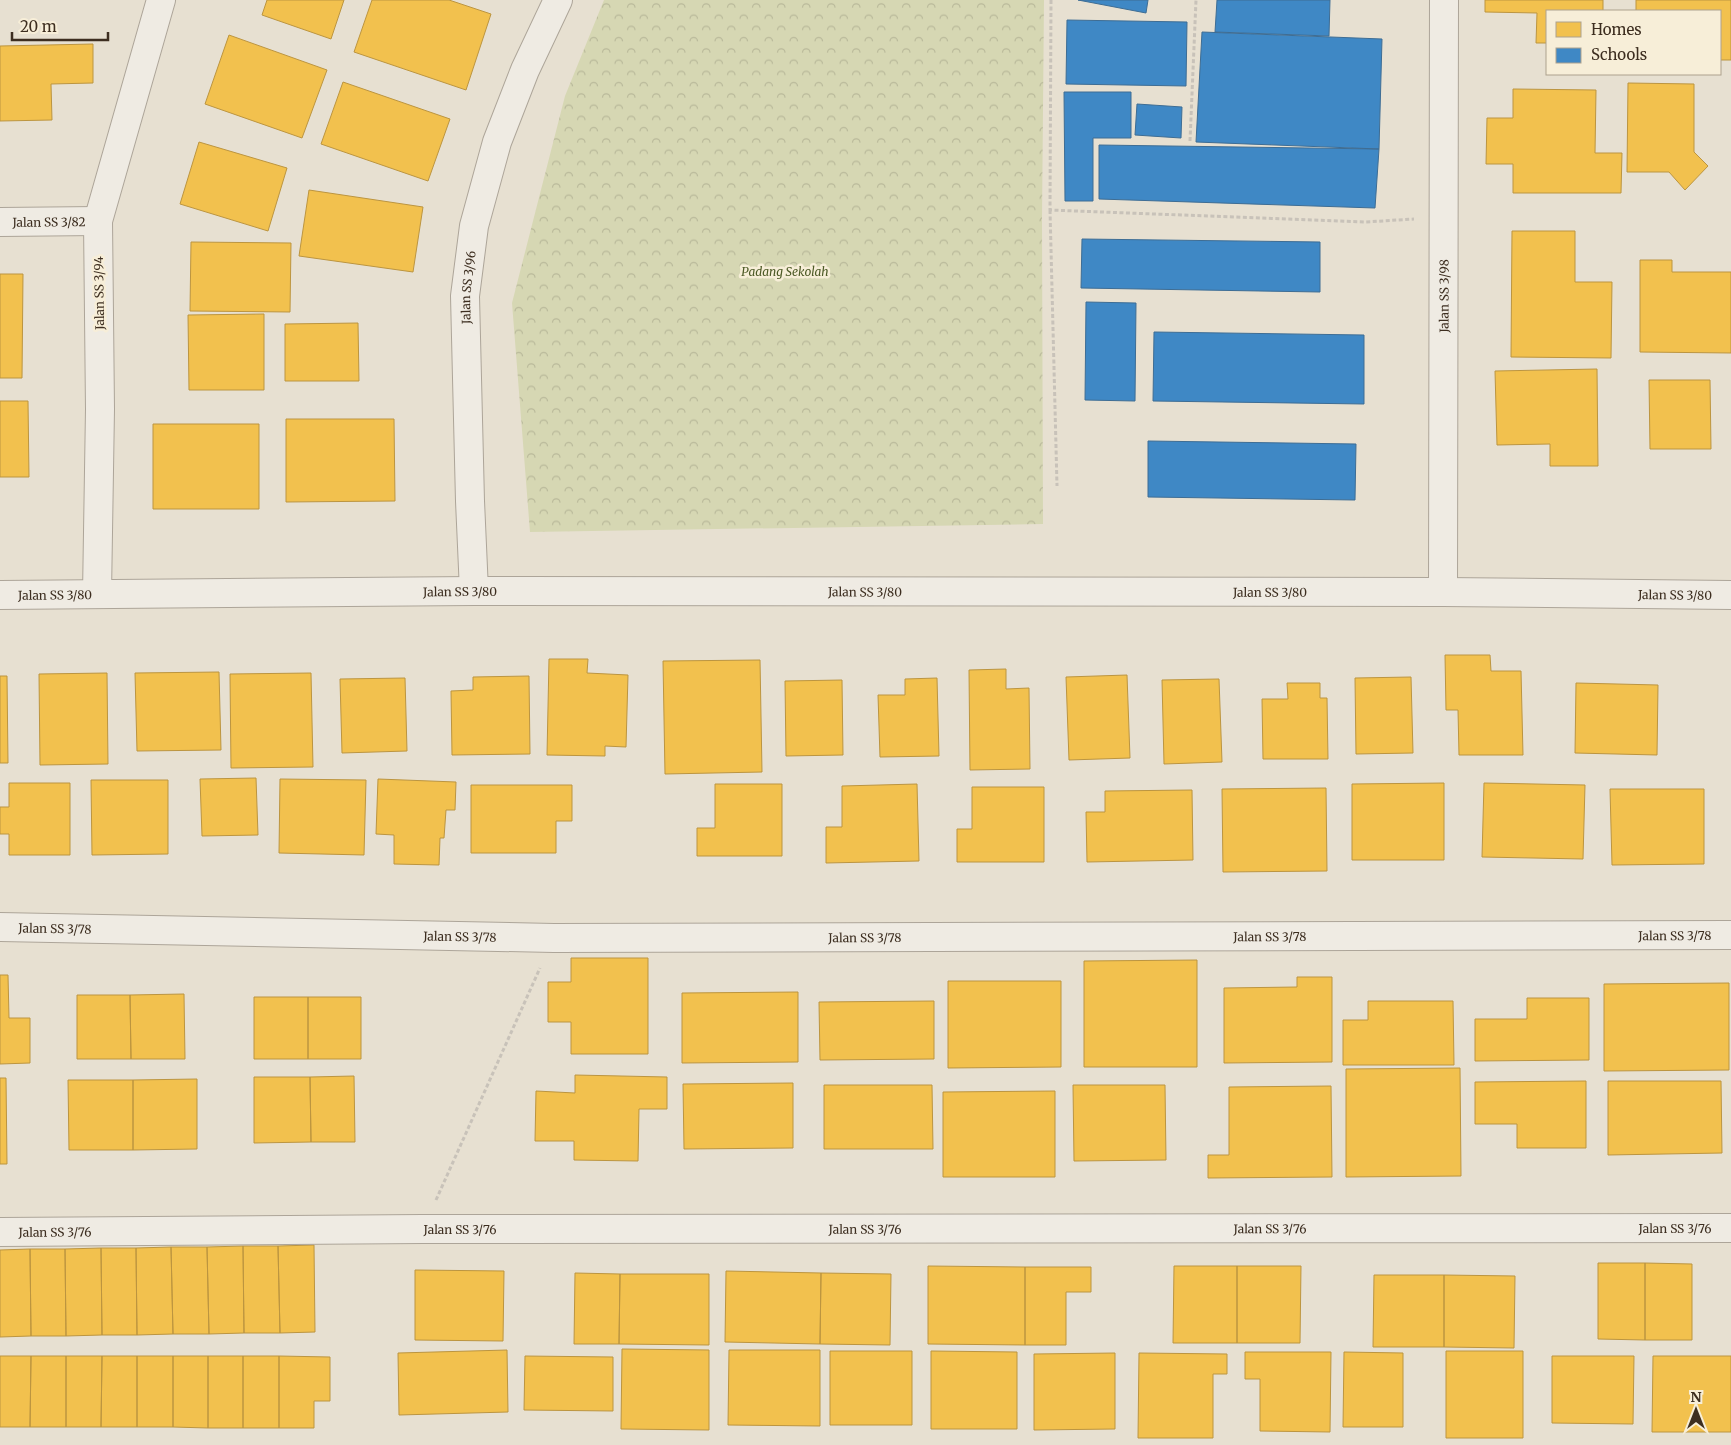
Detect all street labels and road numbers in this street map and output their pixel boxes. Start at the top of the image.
street label: Jalan SS 3/82 [11,214,86,229]
street label: Jalan SS 3/96 [457,250,478,325]
street label: Jalan SS 3/94 [91,255,107,331]
street label: Jalan SS 3/98 [1436,259,1451,334]
street label: Jalan SS 3/80 [422,583,497,599]
street label: Jalan SS 3/80 [827,584,902,599]
street label: Jalan SS 3/80 [1232,584,1307,599]
street label: Jalan SS 3/80 [17,587,92,602]
street label: Jalan SS 3/80 [1637,587,1712,602]
street label: Jalan SS 3/78 [17,920,92,936]
street label: Jalan SS 3/78 [422,928,497,944]
street label: Jalan SS 3/78 [1637,928,1711,943]
street label: Jalan SS 3/78 [1232,929,1306,944]
street label: Jalan SS 3/78 [827,930,901,945]
street label: Jalan SS 3/76 [423,1221,496,1236]
street label: Jalan SS 3/76 [828,1221,901,1236]
street label: Jalan SS 3/76 [1233,1221,1306,1236]
street label: Jalan SS 3/76 [1638,1221,1711,1236]
street label: Jalan SS 3/76 [17,1224,92,1239]

